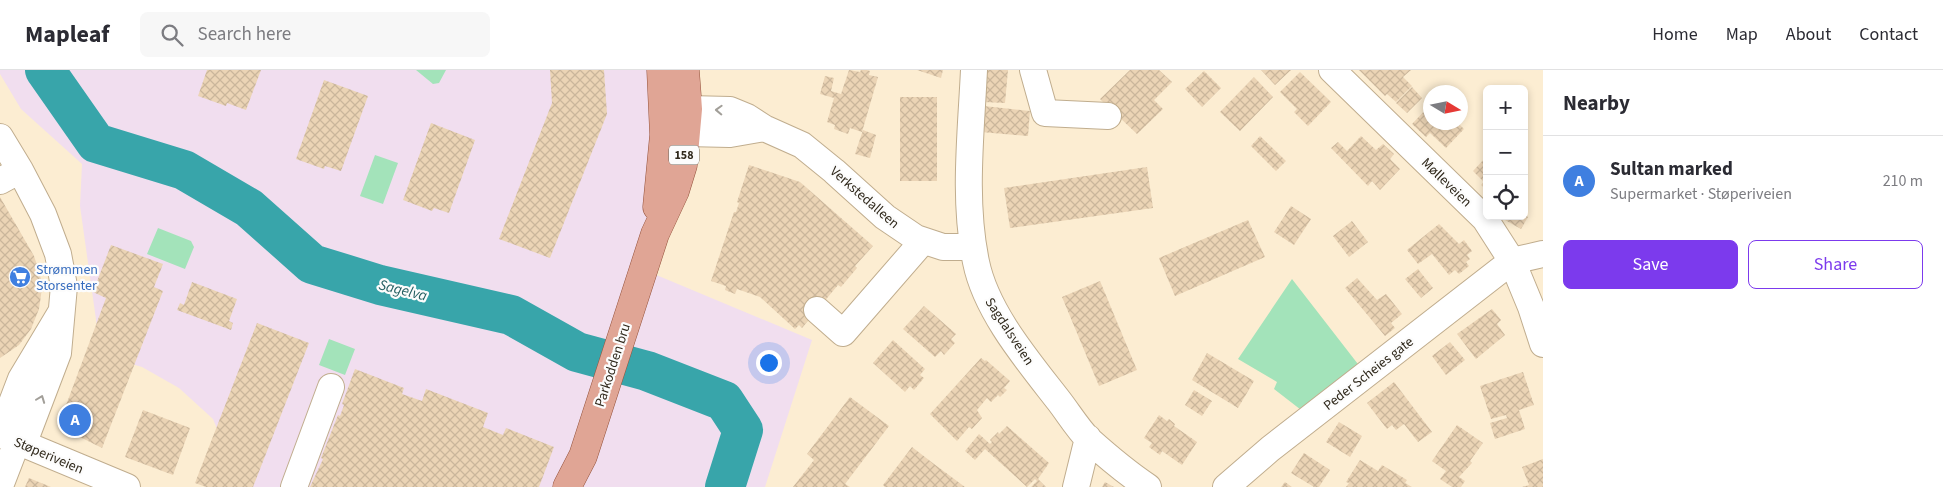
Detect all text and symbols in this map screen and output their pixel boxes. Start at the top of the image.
search box [140,12,490,57]
text: Mapleaf [25,17,110,52]
icon: search [158,21,186,49]
text: Search here [198,21,291,48]
text: Home [1652,22,1698,47]
text: Map [1726,22,1758,47]
text: About [1786,22,1831,47]
text: Contact [1859,22,1918,47]
north arrow [1423,85,1468,130]
map controls [1483,85,1528,220]
button: + [1483,85,1528,130]
text: Nearby [1563,88,1630,118]
one-way arrow [715,105,723,115]
button: − [1483,130,1528,175]
road number: 158 [669,146,699,164]
street label: Mølleveien [1417,154,1476,212]
text: Sultan marked [1610,156,1733,183]
street label: Verkstedalleen [825,162,903,234]
text: A [1574,170,1584,192]
text: 210 m [1883,170,1923,192]
button: locate [1483,175,1528,220]
text: Supermarket · Støperiveien [1610,183,1792,205]
button: Save [1563,240,1738,289]
button: Share [1748,240,1923,289]
place label: Strømmen Storsenter [36,260,98,296]
supermarket icon: Strømmen Storsenter [8,265,32,289]
water label: Sagelva [376,274,429,307]
street label: Sagdalsveien [980,294,1039,369]
street label: Parkodden bru [590,321,636,410]
street label: Peder Scheies gate [1319,332,1418,415]
your location [756,350,782,376]
one-way arrow [35,396,45,404]
pin: A [59,401,91,439]
street label: Støperiveien [11,432,86,480]

